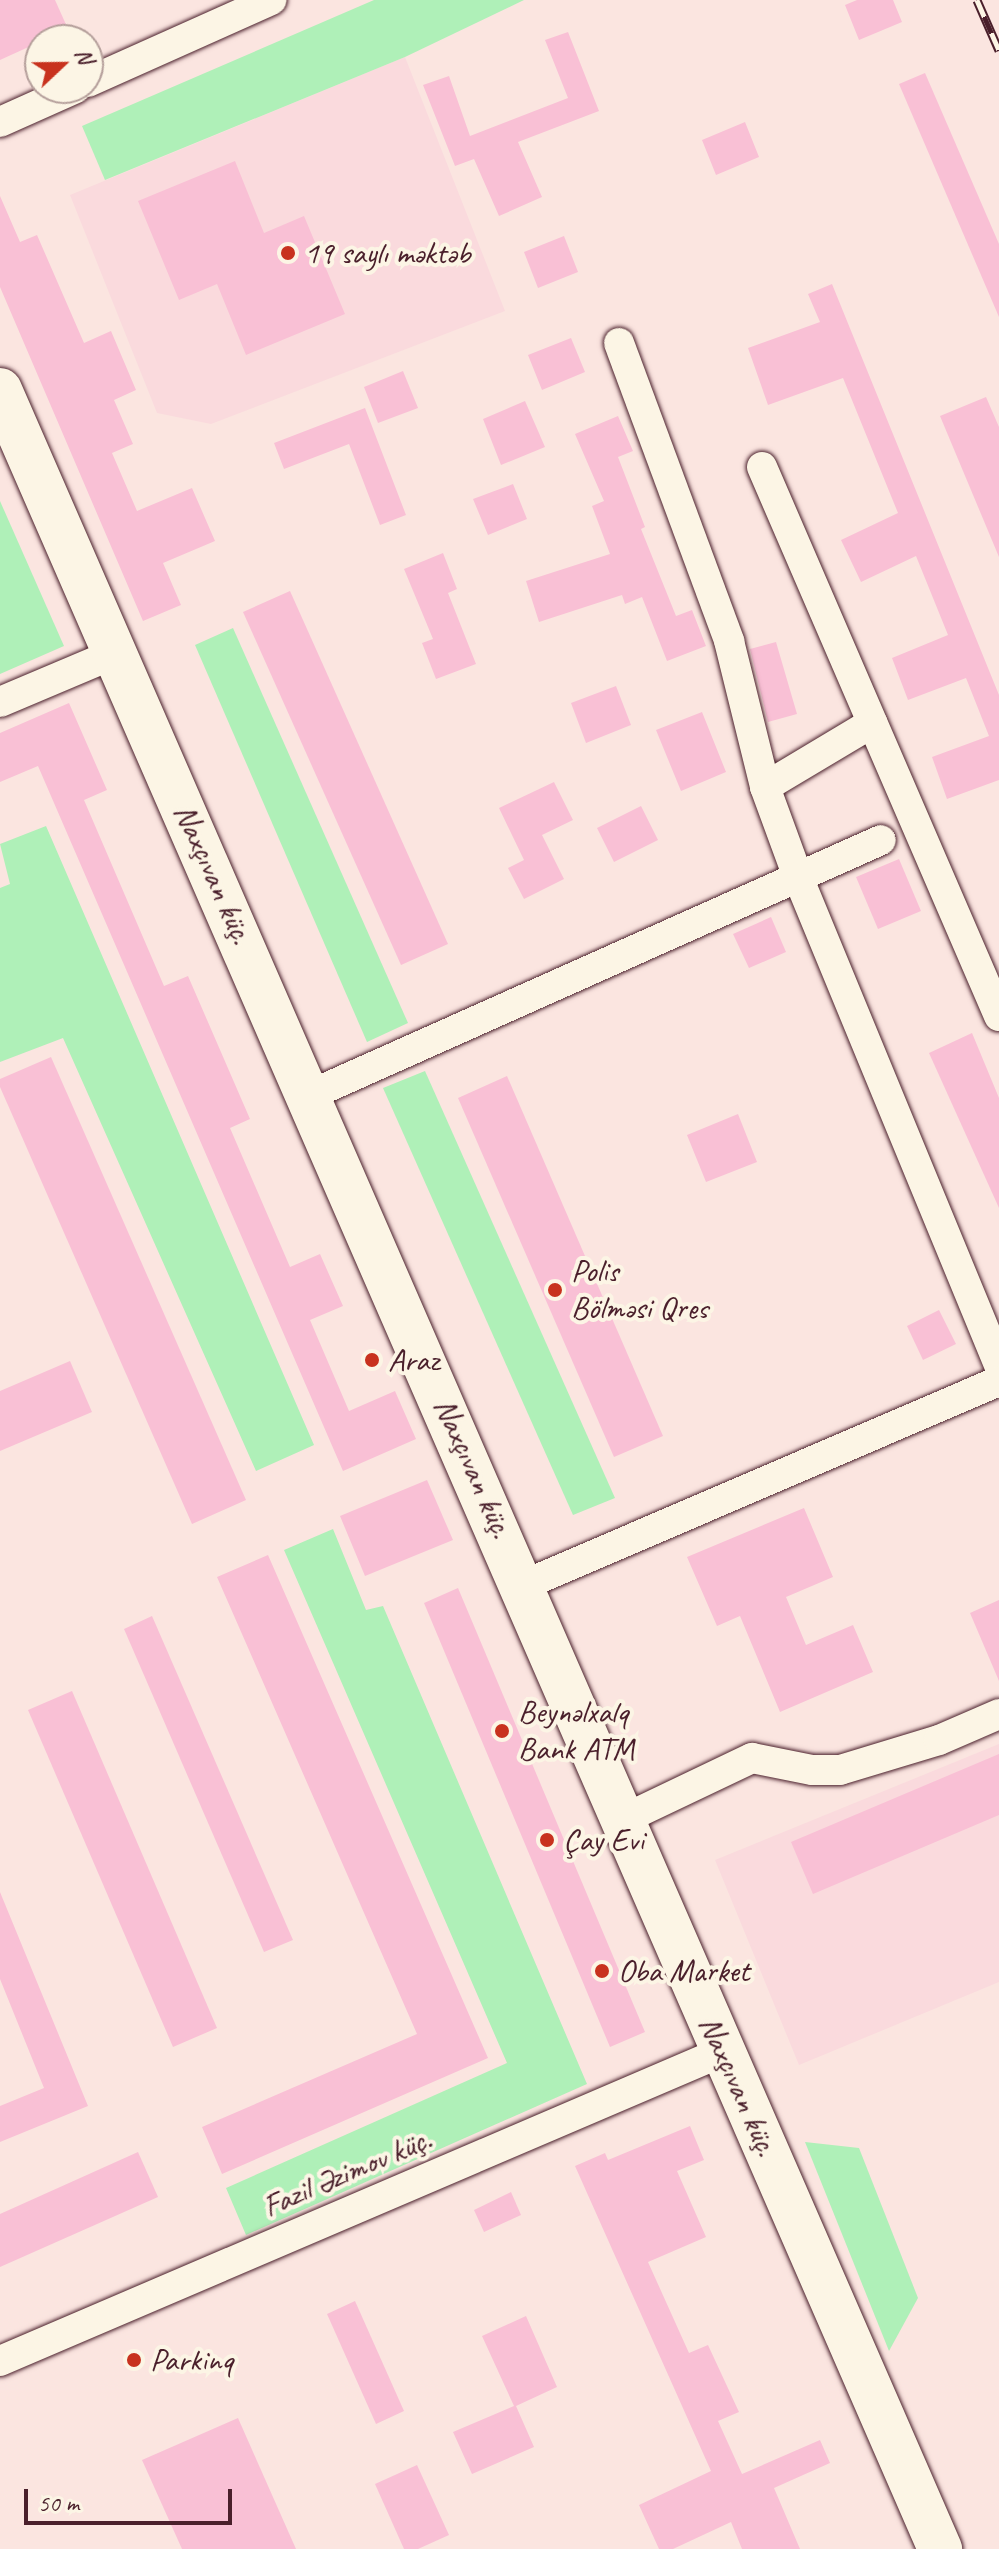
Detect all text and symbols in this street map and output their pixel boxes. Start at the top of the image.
north arrow [24,24,104,104]
text: N [69,44,100,67]
place label: 19 saylı məktəb [304,234,470,272]
marker: 19 saylı məktəb [279,244,297,262]
street label: Naxçıvan küç. [165,798,261,950]
place label: Polis Bölməsi Qres [571,1253,708,1328]
marker: Polis Bölməsi Qres [546,1281,564,1299]
place label: Araz [388,1341,439,1379]
marker: Araz [363,1351,381,1369]
street label: Naxçıvan küç. [425,1392,521,1544]
place label: Beynəlxalq Bank ATM [518,1694,633,1769]
marker: Beynəlxalq Bank ATM [493,1722,511,1740]
place label: Çay Evi [563,1821,644,1859]
marker: Çay Evi [538,1831,556,1849]
place label: Oba Market [618,1952,750,1990]
marker: Oba Market [593,1962,611,1980]
street label: Naxçıvan küç. [690,2010,786,2162]
street label: Fazil Əzimov küç. [257,2120,437,2226]
place label: Parkinq [150,2341,233,2379]
marker: Parkinq [125,2351,143,2369]
scale bar [28,2473,236,2523]
text: 50 m [38,2488,79,2518]

